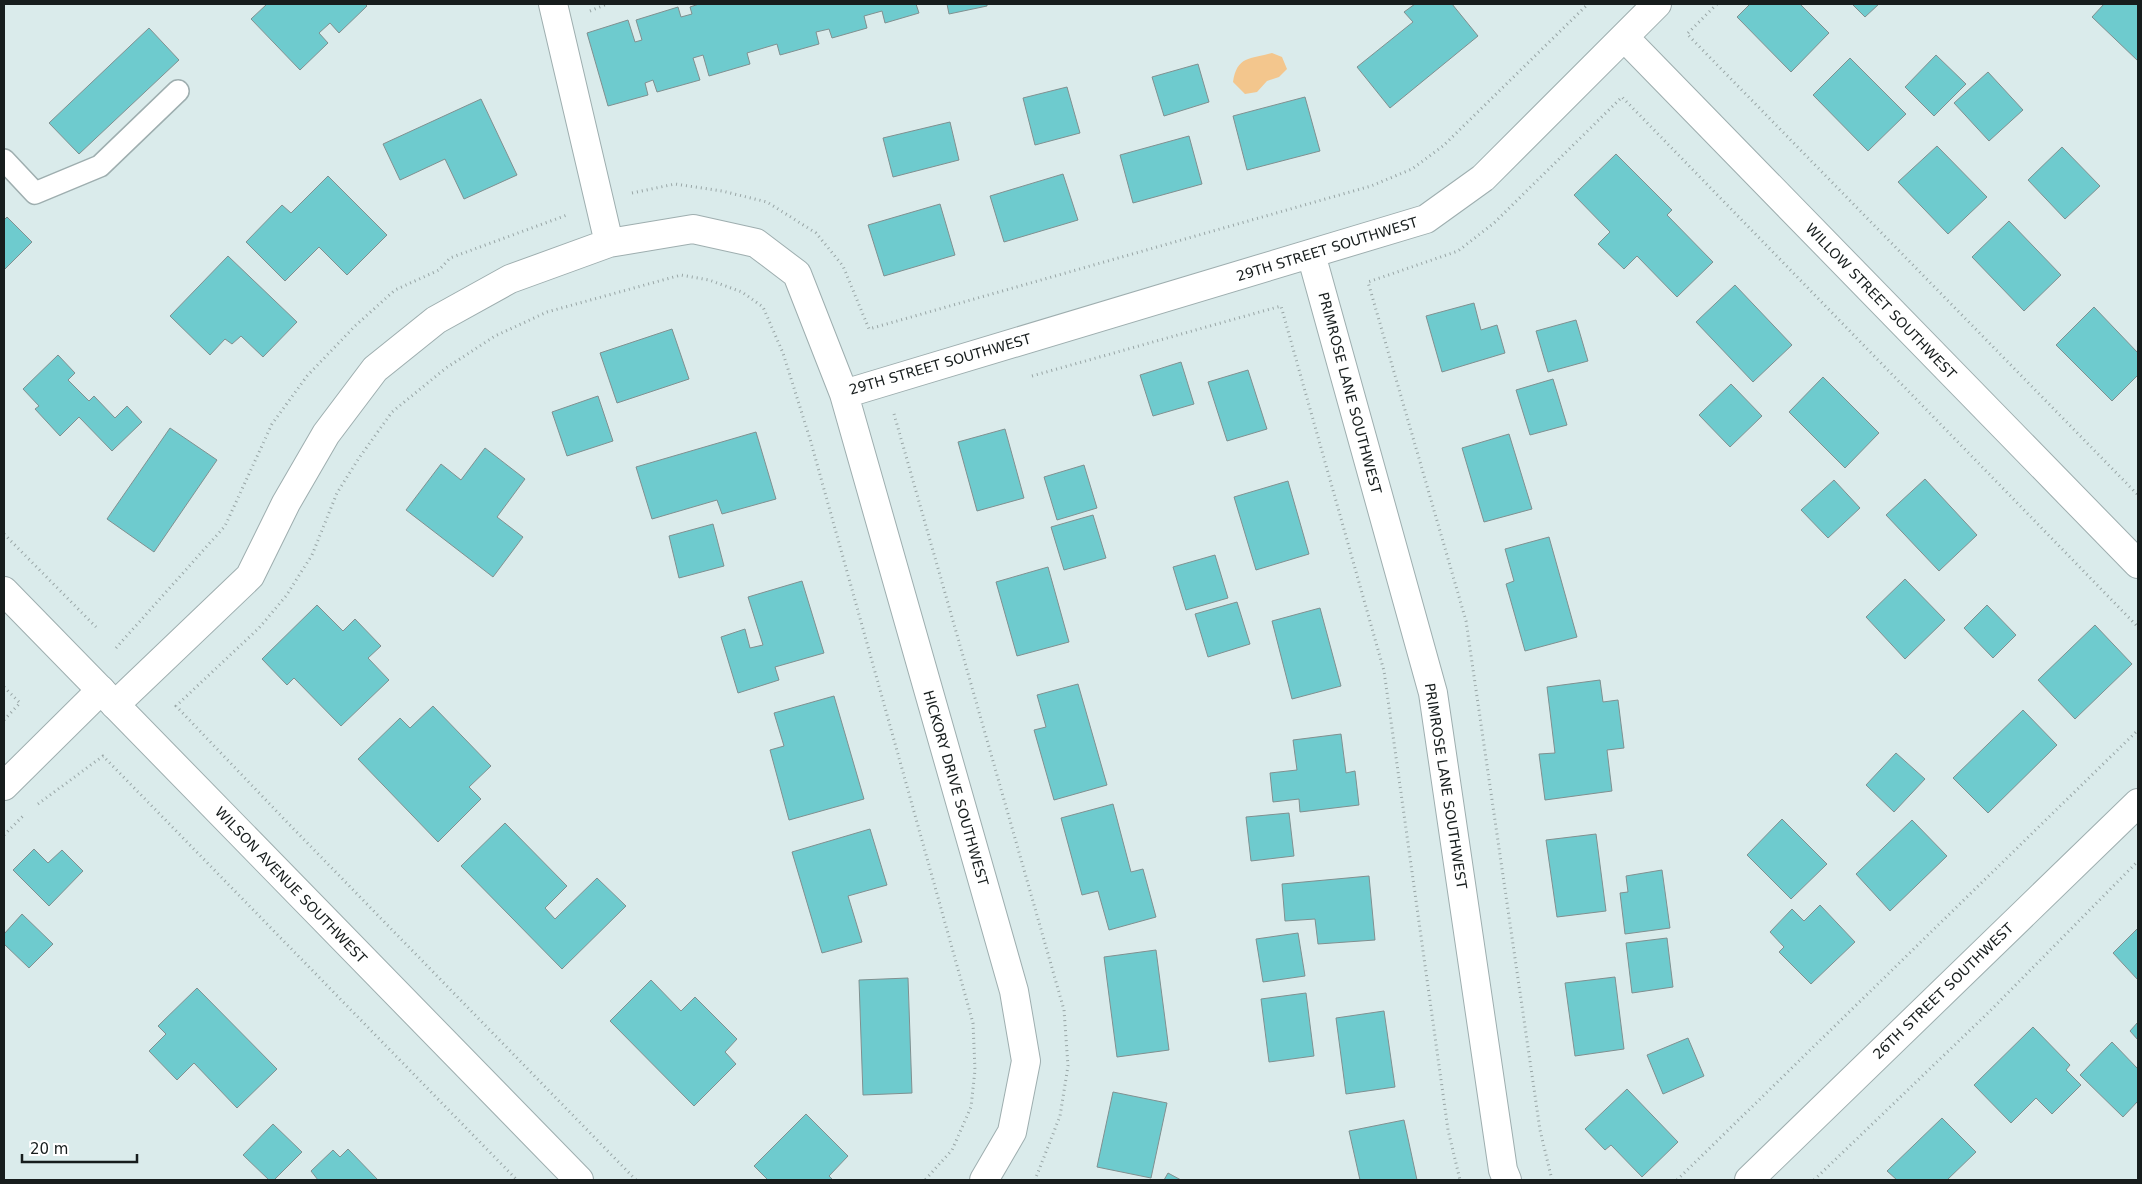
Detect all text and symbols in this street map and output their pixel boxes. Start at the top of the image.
street label: 29TH STREET SOUTHWEST [1234,214,1420,284]
street label: WILLOW STREET SOUTHWEST [1802,220,1960,382]
street label: PRIMROSE LANE SOUTHWEST [1315,290,1385,496]
street label: 29TH STREET SOUTHWEST [847,330,1033,398]
street label: PRIMROSE LANE SOUTHWEST [1422,682,1470,890]
street label: HICKORY DRIVE SOUTHWEST [920,688,992,888]
street label: WILSON AVENUE SOUTHWEST [212,804,370,967]
street label: 26TH STREET SOUTHWEST [1870,919,2017,1062]
scale bar [22,1132,138,1164]
text: 20 m [30,1140,68,1158]

